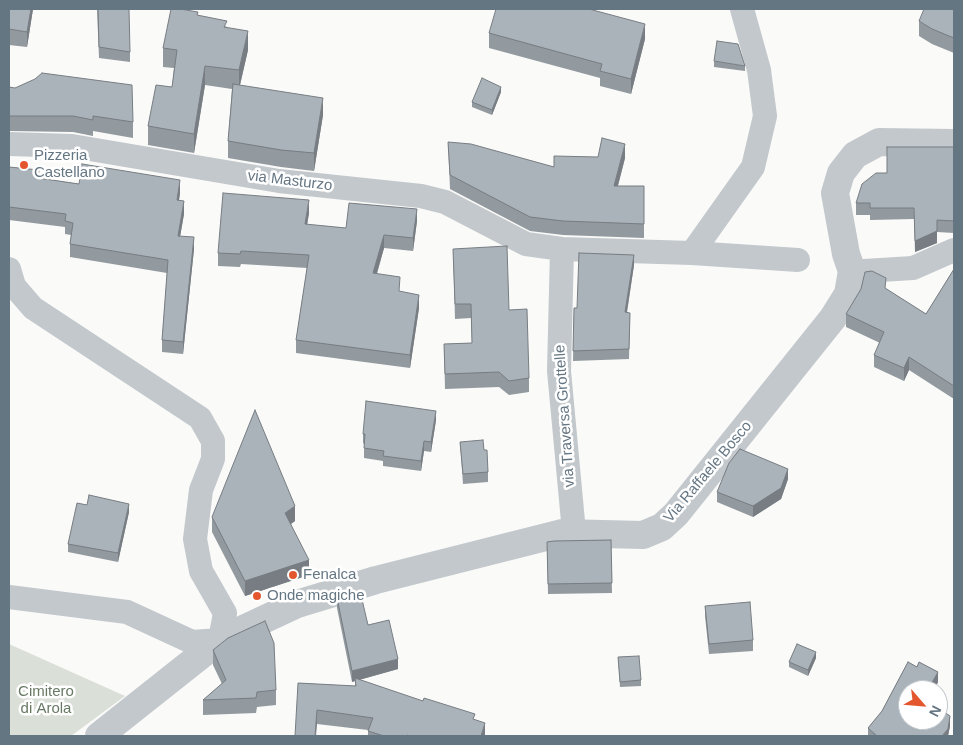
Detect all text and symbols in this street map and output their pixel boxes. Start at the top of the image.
place label: Pizzeria Castellano [34,147,105,182]
marker: Pizzeria Castellano [18,159,30,171]
street label: via Masturzo [247,167,333,195]
street label: via Traversa Grottelle [551,344,579,488]
street label: Via Raffaele Bosco [660,418,756,526]
place label: Fenalca [303,566,356,584]
marker: Fenalca [287,569,299,581]
place label: Onde magiche [267,587,365,605]
marker: Onde magiche [251,590,263,602]
north arrow [898,680,948,730]
park label: Cimitero di Arola [18,683,74,718]
text: N [926,703,945,719]

